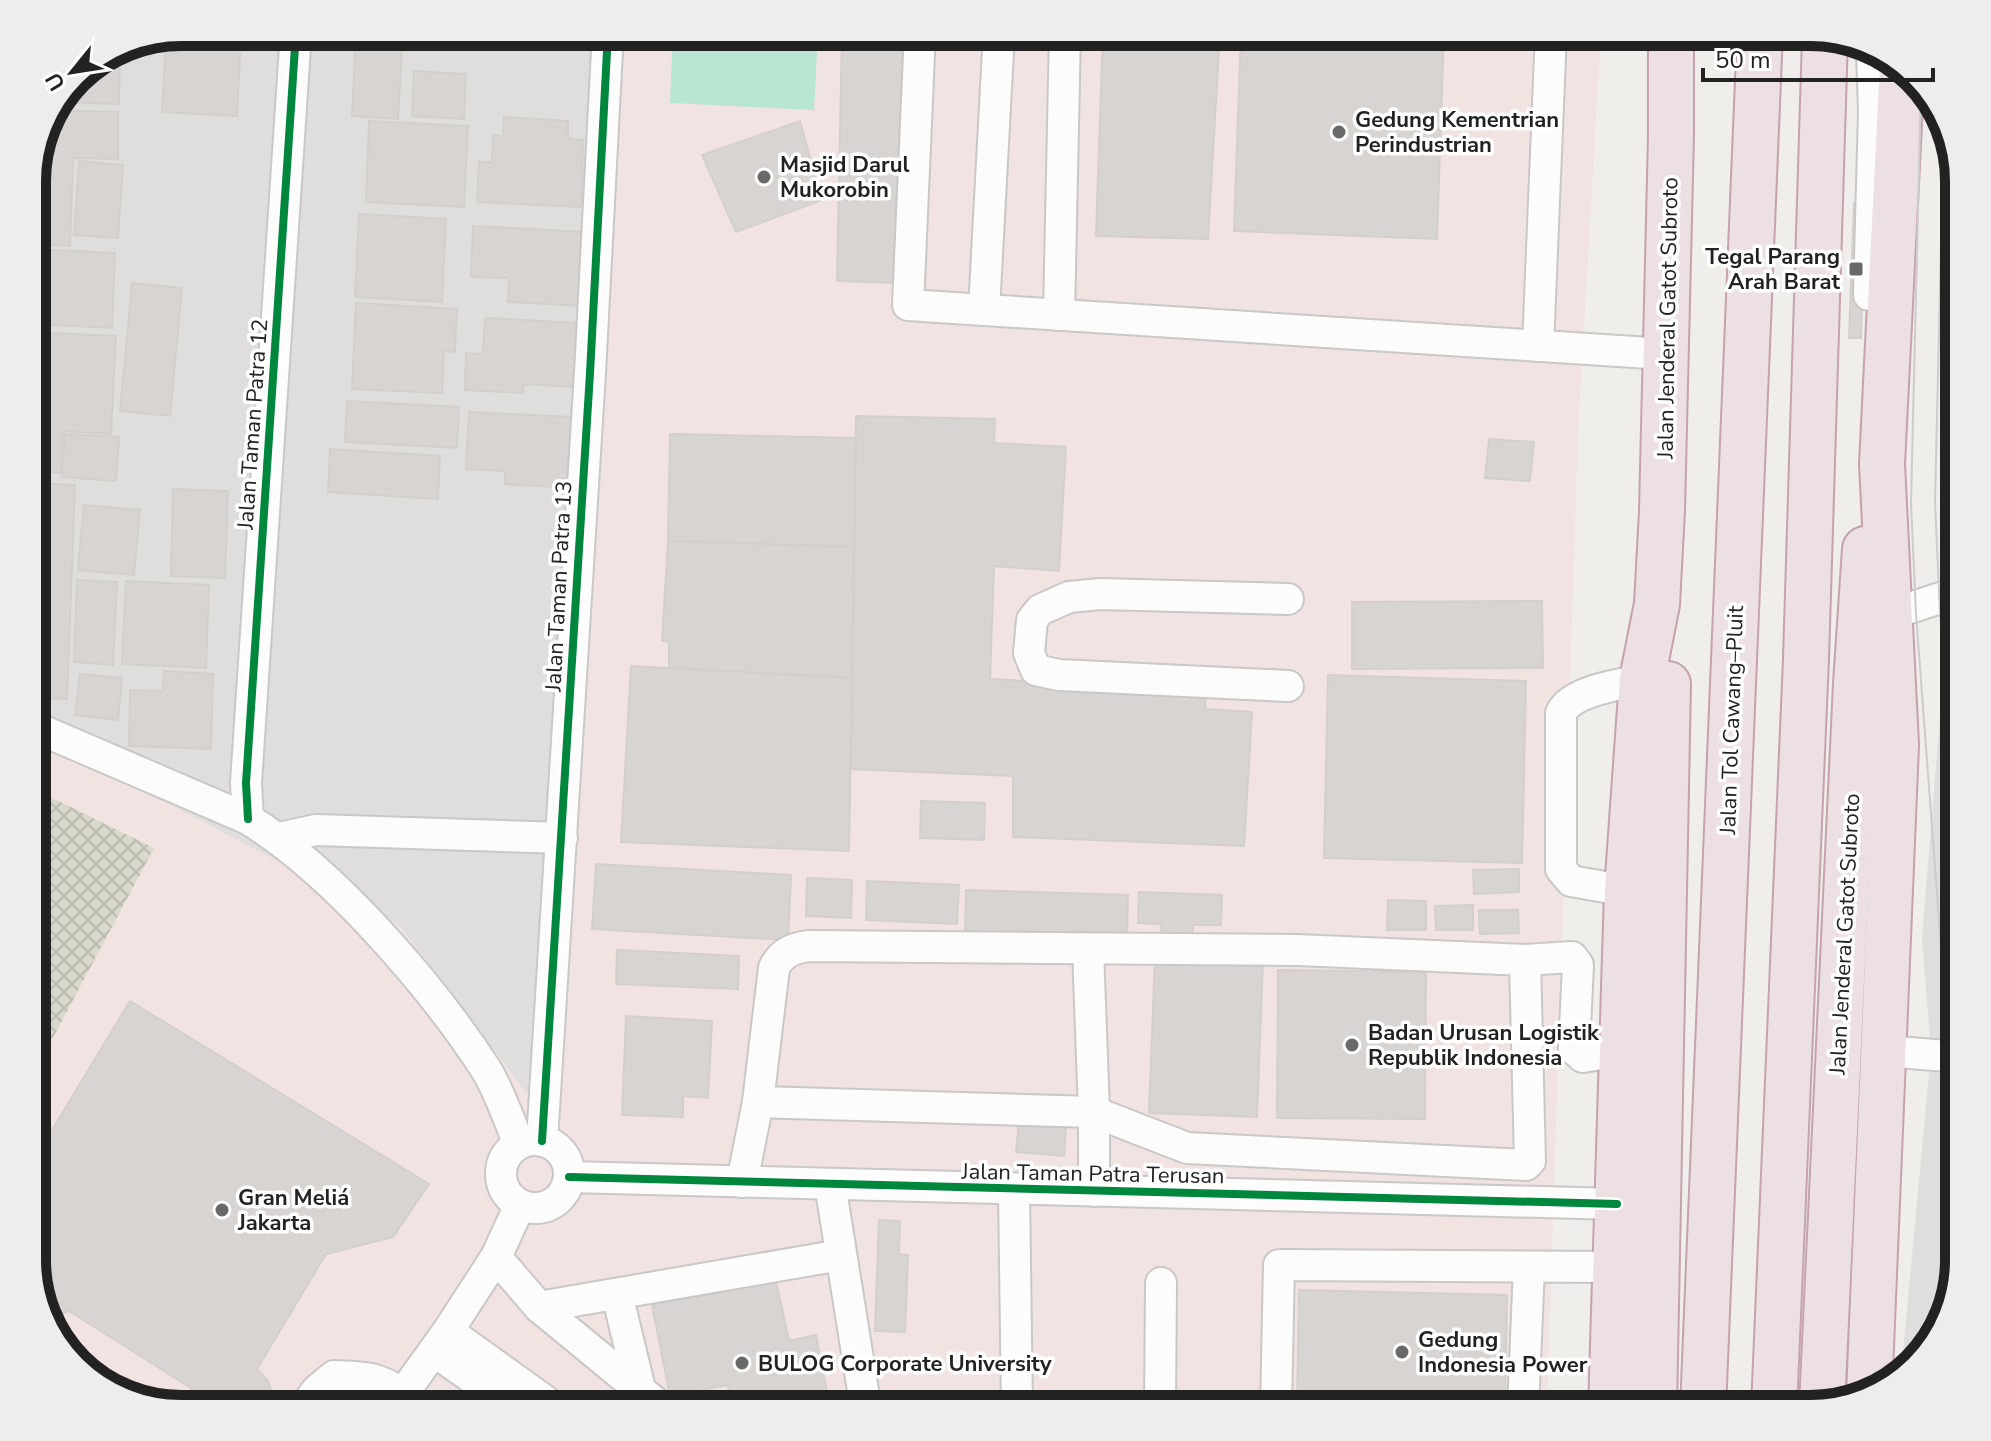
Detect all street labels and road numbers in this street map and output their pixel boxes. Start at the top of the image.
street label: Jalan Jenderal Gatot Subroto [1651,177,1685,460]
street label: Jalan Taman Patra 12 [231,318,275,531]
street label: Jalan Taman Patra 13 [538,480,580,693]
street label: Jalan Tol Cawang–Pluit [1713,605,1751,836]
street label: Jalan Jenderal Gatot Subroto [1823,793,1867,1076]
street label: Jalan Taman Patra Terusan [960,1157,1225,1191]

